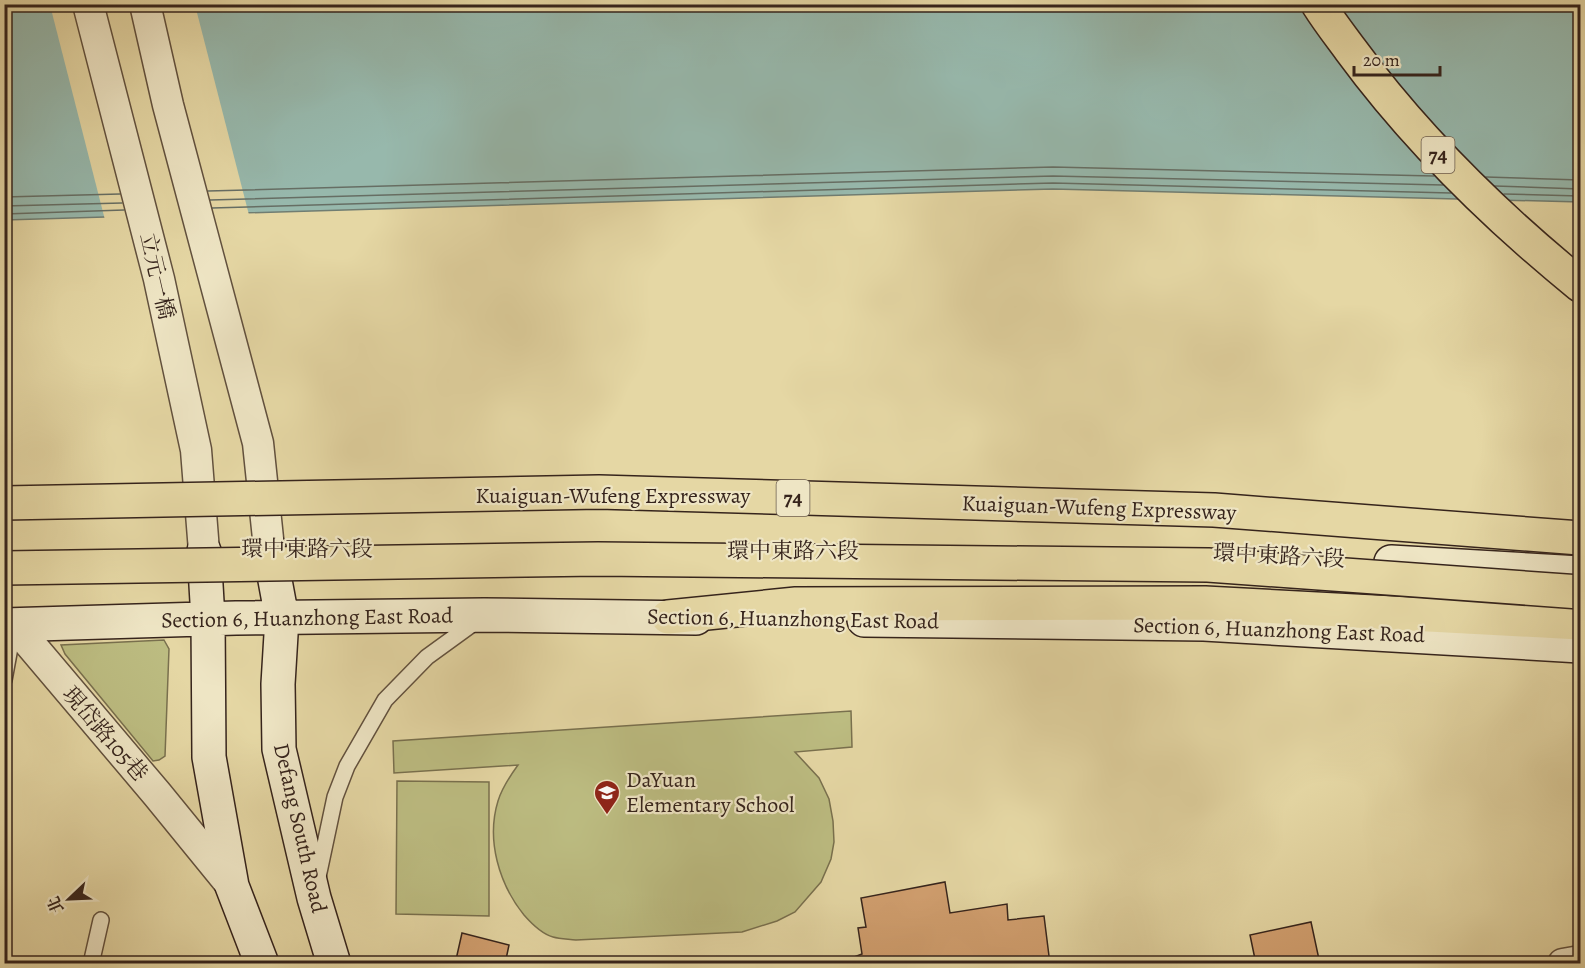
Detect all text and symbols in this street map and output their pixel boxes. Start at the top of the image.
scale bar [1354,39,1440,77]
text: 20 m [1363,48,1400,72]
road number: 74 [1422,137,1454,173]
street label: 立元一橋 [132,230,182,322]
road number: 74 [776,480,810,516]
street label: Kuaiguan-Wufeng Expressway [476,481,751,511]
street label: Kuaiguan-Wufeng Expressway [961,488,1237,528]
street label: 環中東路六段 [241,534,373,564]
street label: 環中東路六段 [727,536,859,566]
street label: 環中東路六段 [1212,538,1346,574]
street label: Section 6, Huanzhong East Road [161,600,453,636]
street label: Section 6, Huanzhong East Road [647,601,939,637]
street label: Section 6, Huanzhong East Road [1133,610,1426,650]
street label: 現岱路105巷 [55,680,155,788]
street label: Defang South Road [266,740,334,916]
place label: DaYuan Elementary School [626,765,794,820]
school or university icon: DaYuan Elementary School [592,778,622,816]
north arrow [39,869,99,929]
text: 北 [43,893,69,916]

